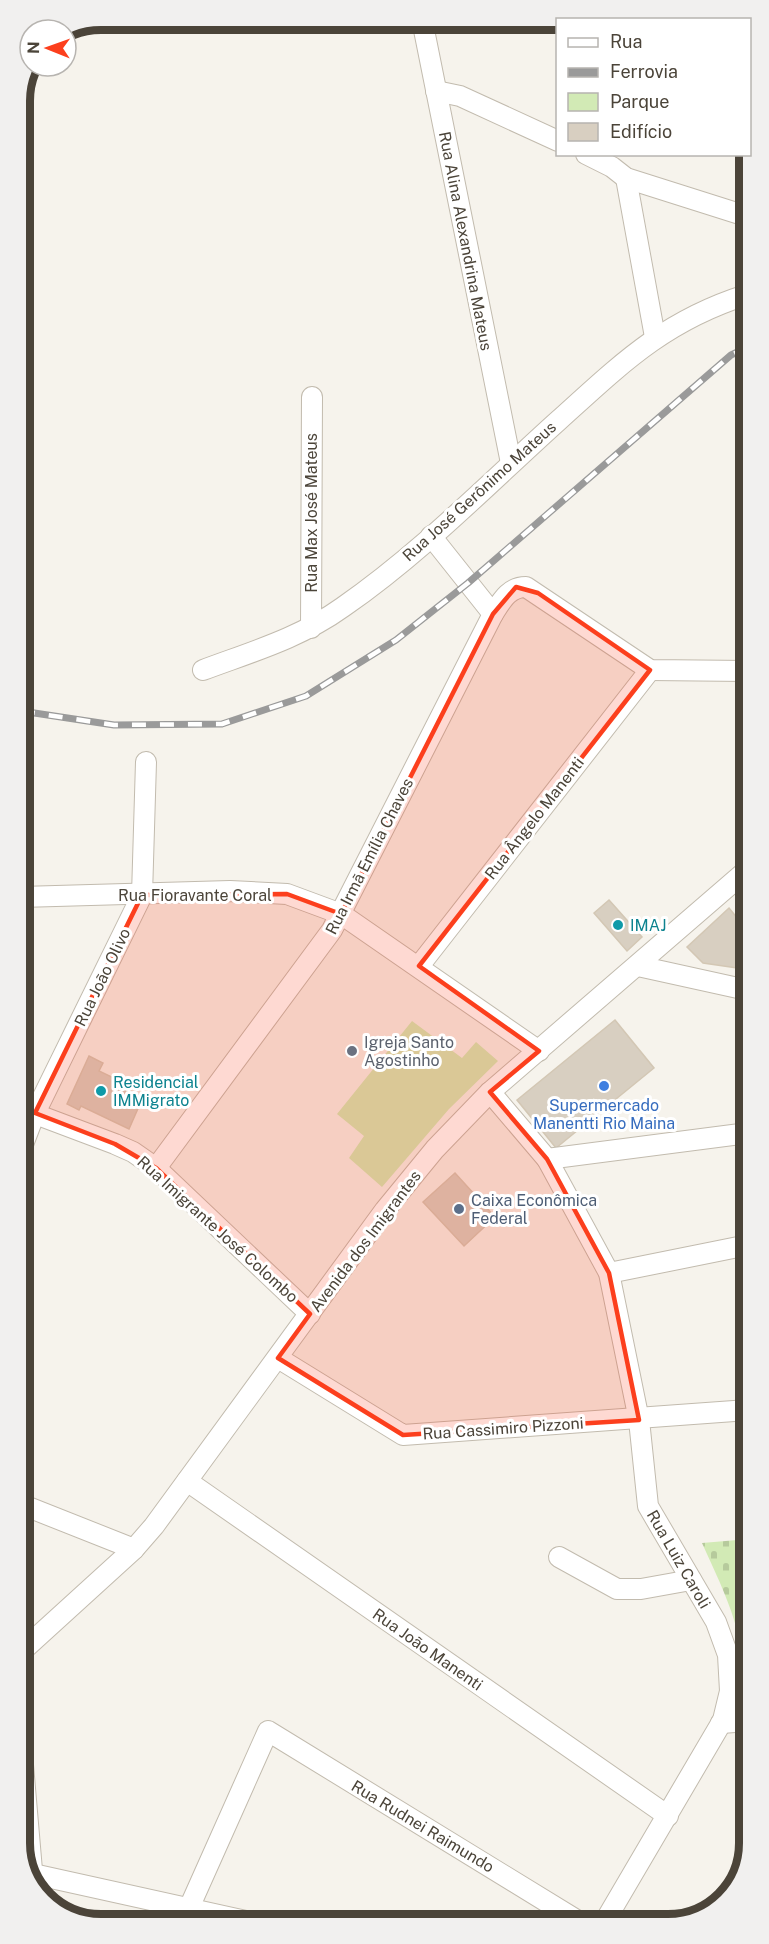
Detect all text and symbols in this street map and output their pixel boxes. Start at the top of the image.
north arrow [18,18,78,78]
legend [556,18,751,156]
text: Rua [610,31,642,52]
text: N [24,41,43,54]
text: Ferrovia [610,61,678,82]
text: Parque [610,91,670,112]
text: Edifício [610,121,672,142]
street label: Rua Alina Alexandrina Mateus [435,130,496,352]
street label: Rua José Gerônimo Mateus [399,417,560,565]
street label: Rua Max José Mateus [302,433,321,593]
street label: Rua Ângelo Manenti [480,753,588,883]
street label: Rua Irmã Emília Chaves [322,775,417,938]
street label: Rua Fioravante Coral [118,886,272,905]
place label: IMAJ [630,916,666,935]
marker: IMAJ [611,918,625,932]
street label: Rua João Olivo [70,925,134,1029]
place label: Igreja Santo Agostinho [364,1033,454,1070]
marker: Igreja Santo Agostinho [345,1044,359,1058]
place label: Residencial IMMigrato [113,1073,199,1110]
marker: Supermercado Manentti Rio Maina [597,1079,611,1093]
marker: Residencial IMMigrato [94,1084,108,1098]
place label: Supermercado Manentti Rio Maina [533,1096,675,1133]
street label: Rua Imigrante José Colombo [133,1152,302,1307]
street label: Avenida dos Imigrantes [306,1167,425,1316]
place label: Caixa Econômica Federal [471,1191,597,1228]
marker: Caixa Econômica Federal [452,1202,466,1216]
street label: Rua Cassimiro Pizzoni [422,1413,584,1444]
street label: Rua Luiz Caroli [643,1507,714,1612]
street label: Rua João Manenti [369,1604,486,1694]
street label: Rua Rudnei Raimundo [348,1776,498,1877]

